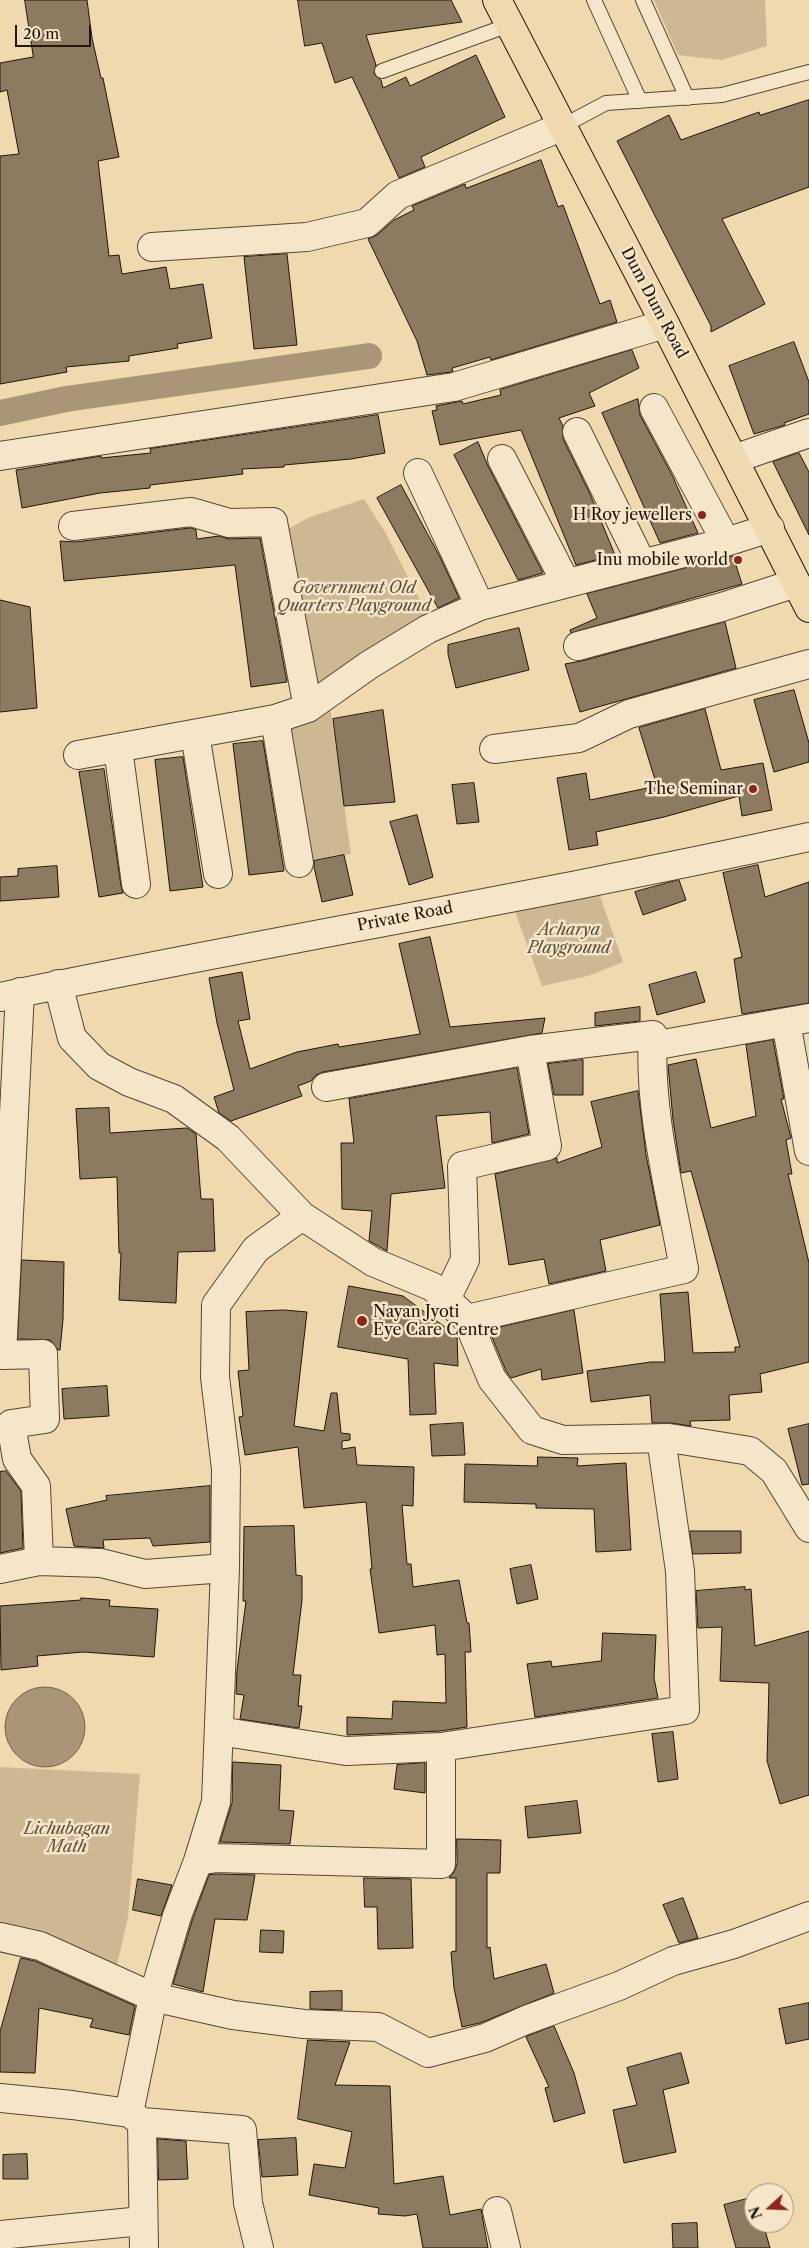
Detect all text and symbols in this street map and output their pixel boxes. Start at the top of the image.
scale bar [18,15,94,47]
text: 20 m [23,24,59,43]
street label: Dum Dum Road [617,244,691,362]
place label: H Roy jewellers [573,505,692,525]
marker: H Roy jewellers [696,509,708,521]
place label: Inu mobile world [597,550,728,570]
marker: Inu mobile world [732,554,744,566]
park label: Government Old Quarters Playground [277,578,431,616]
place label: The Seminar [644,779,743,799]
marker: The Seminar [747,783,759,795]
street label: Private Road [356,898,454,936]
park label: Acharya Playground [527,920,611,958]
place label: Nayan Jyoti Eye Care Centre [373,1302,499,1340]
marker: Nayan Jyoti Eye Care Centre [355,1314,369,1328]
park label: Lichubagan Math [24,1819,110,1857]
north arrow [744,2183,794,2233]
text: N [745,2204,766,2222]

